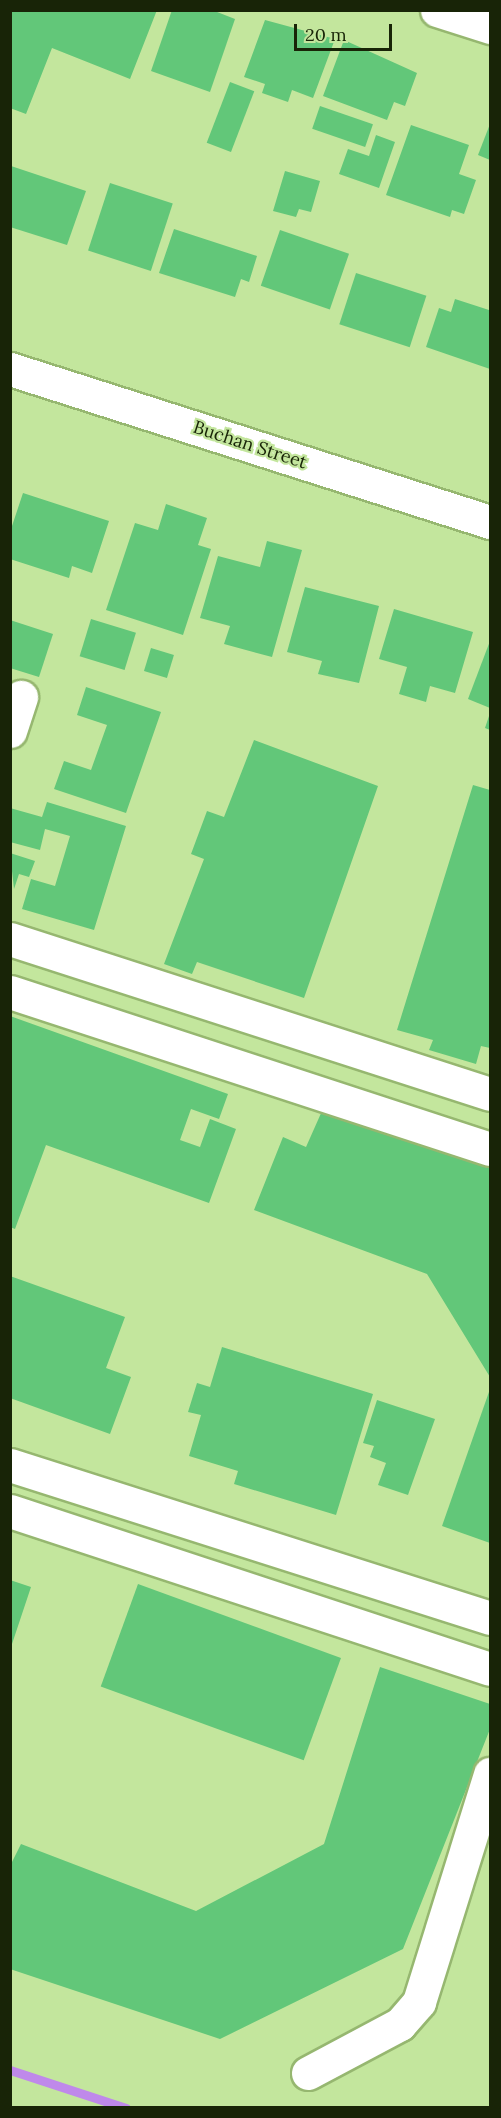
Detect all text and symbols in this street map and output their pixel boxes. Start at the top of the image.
scale bar [297,12,394,50]
text: 20 m [305,23,347,46]
street label: Buchan Street [190,416,310,474]

